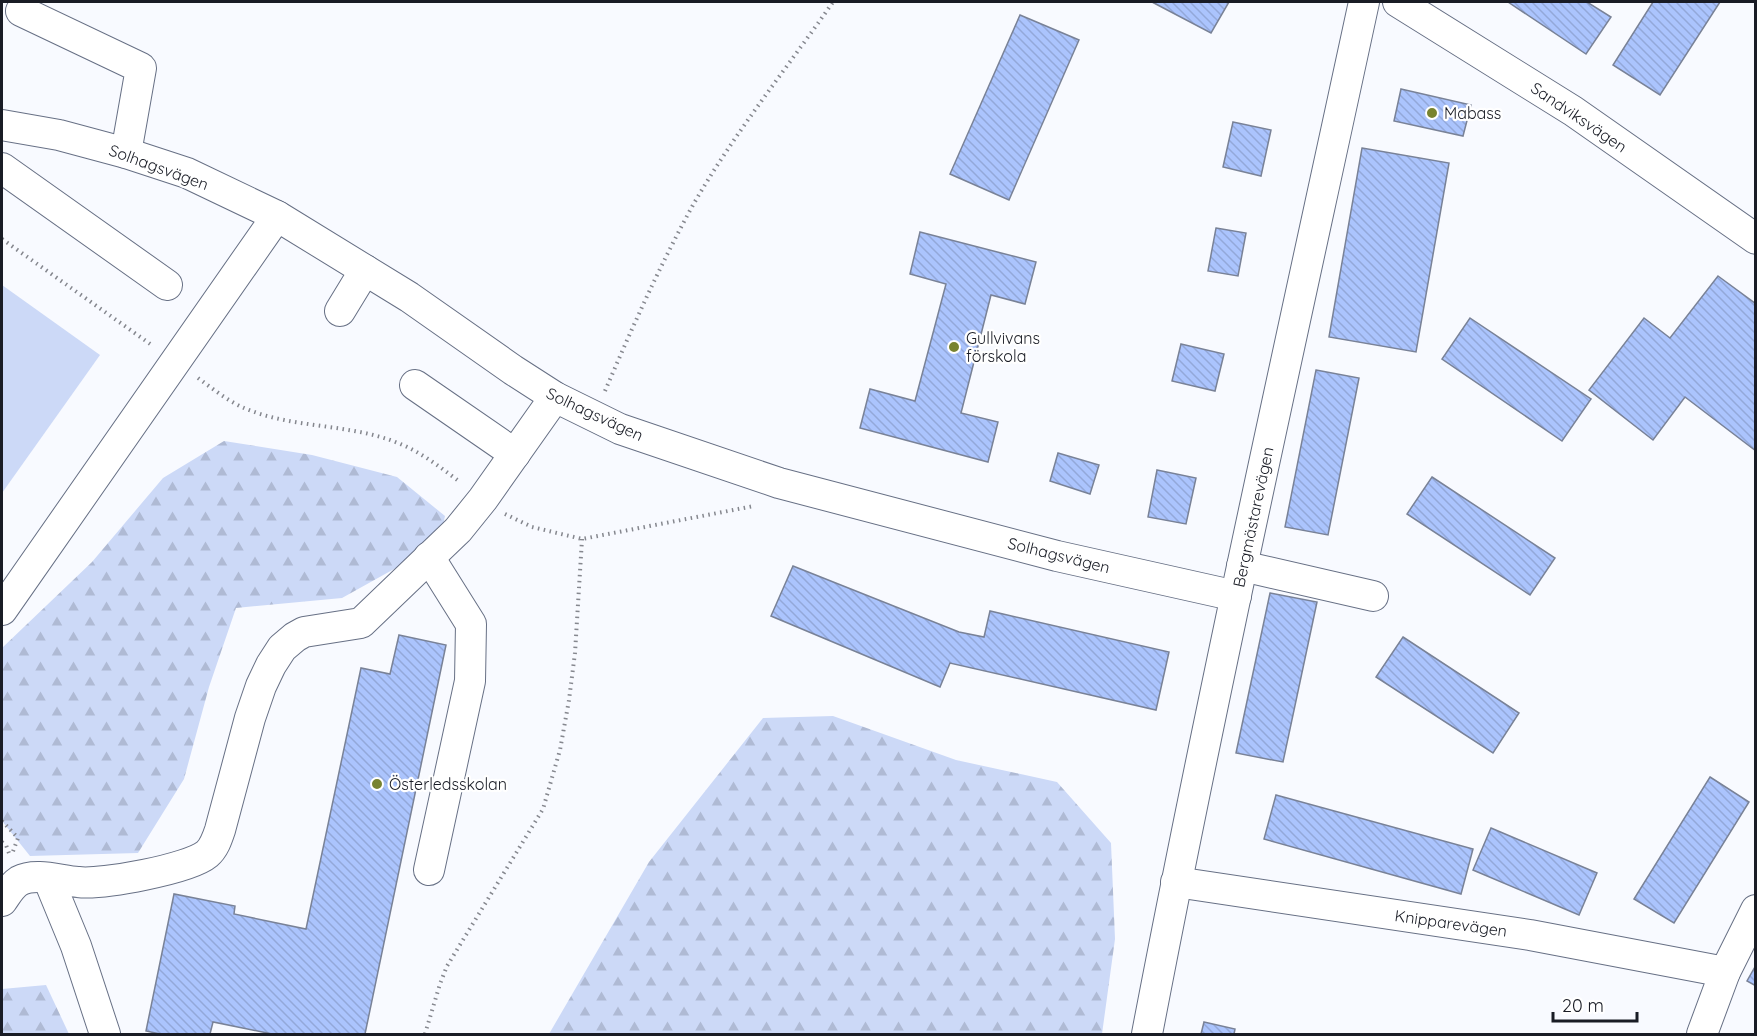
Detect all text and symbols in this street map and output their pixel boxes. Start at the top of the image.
street label: Sandviksvägen [1527,78,1631,156]
place label: Mabass [1444,103,1501,123]
marker: Mabass [1425,106,1439,120]
street label: Solhagsvägen [106,140,212,194]
place label: Gullvivans förskola [966,328,1040,366]
marker: Gullvivans förskola [947,340,961,354]
street label: Solhagsvägen [543,383,647,445]
street label: Bergmästarevägen [1228,445,1278,589]
street label: Solhagsvägen [1006,533,1112,577]
place label: Österledsskolan [389,774,507,794]
marker: Österledsskolan [370,777,384,791]
street label: Knipparevägen [1394,905,1508,941]
scale bar [1553,985,1637,1023]
text: 20 m [1562,994,1604,1017]

